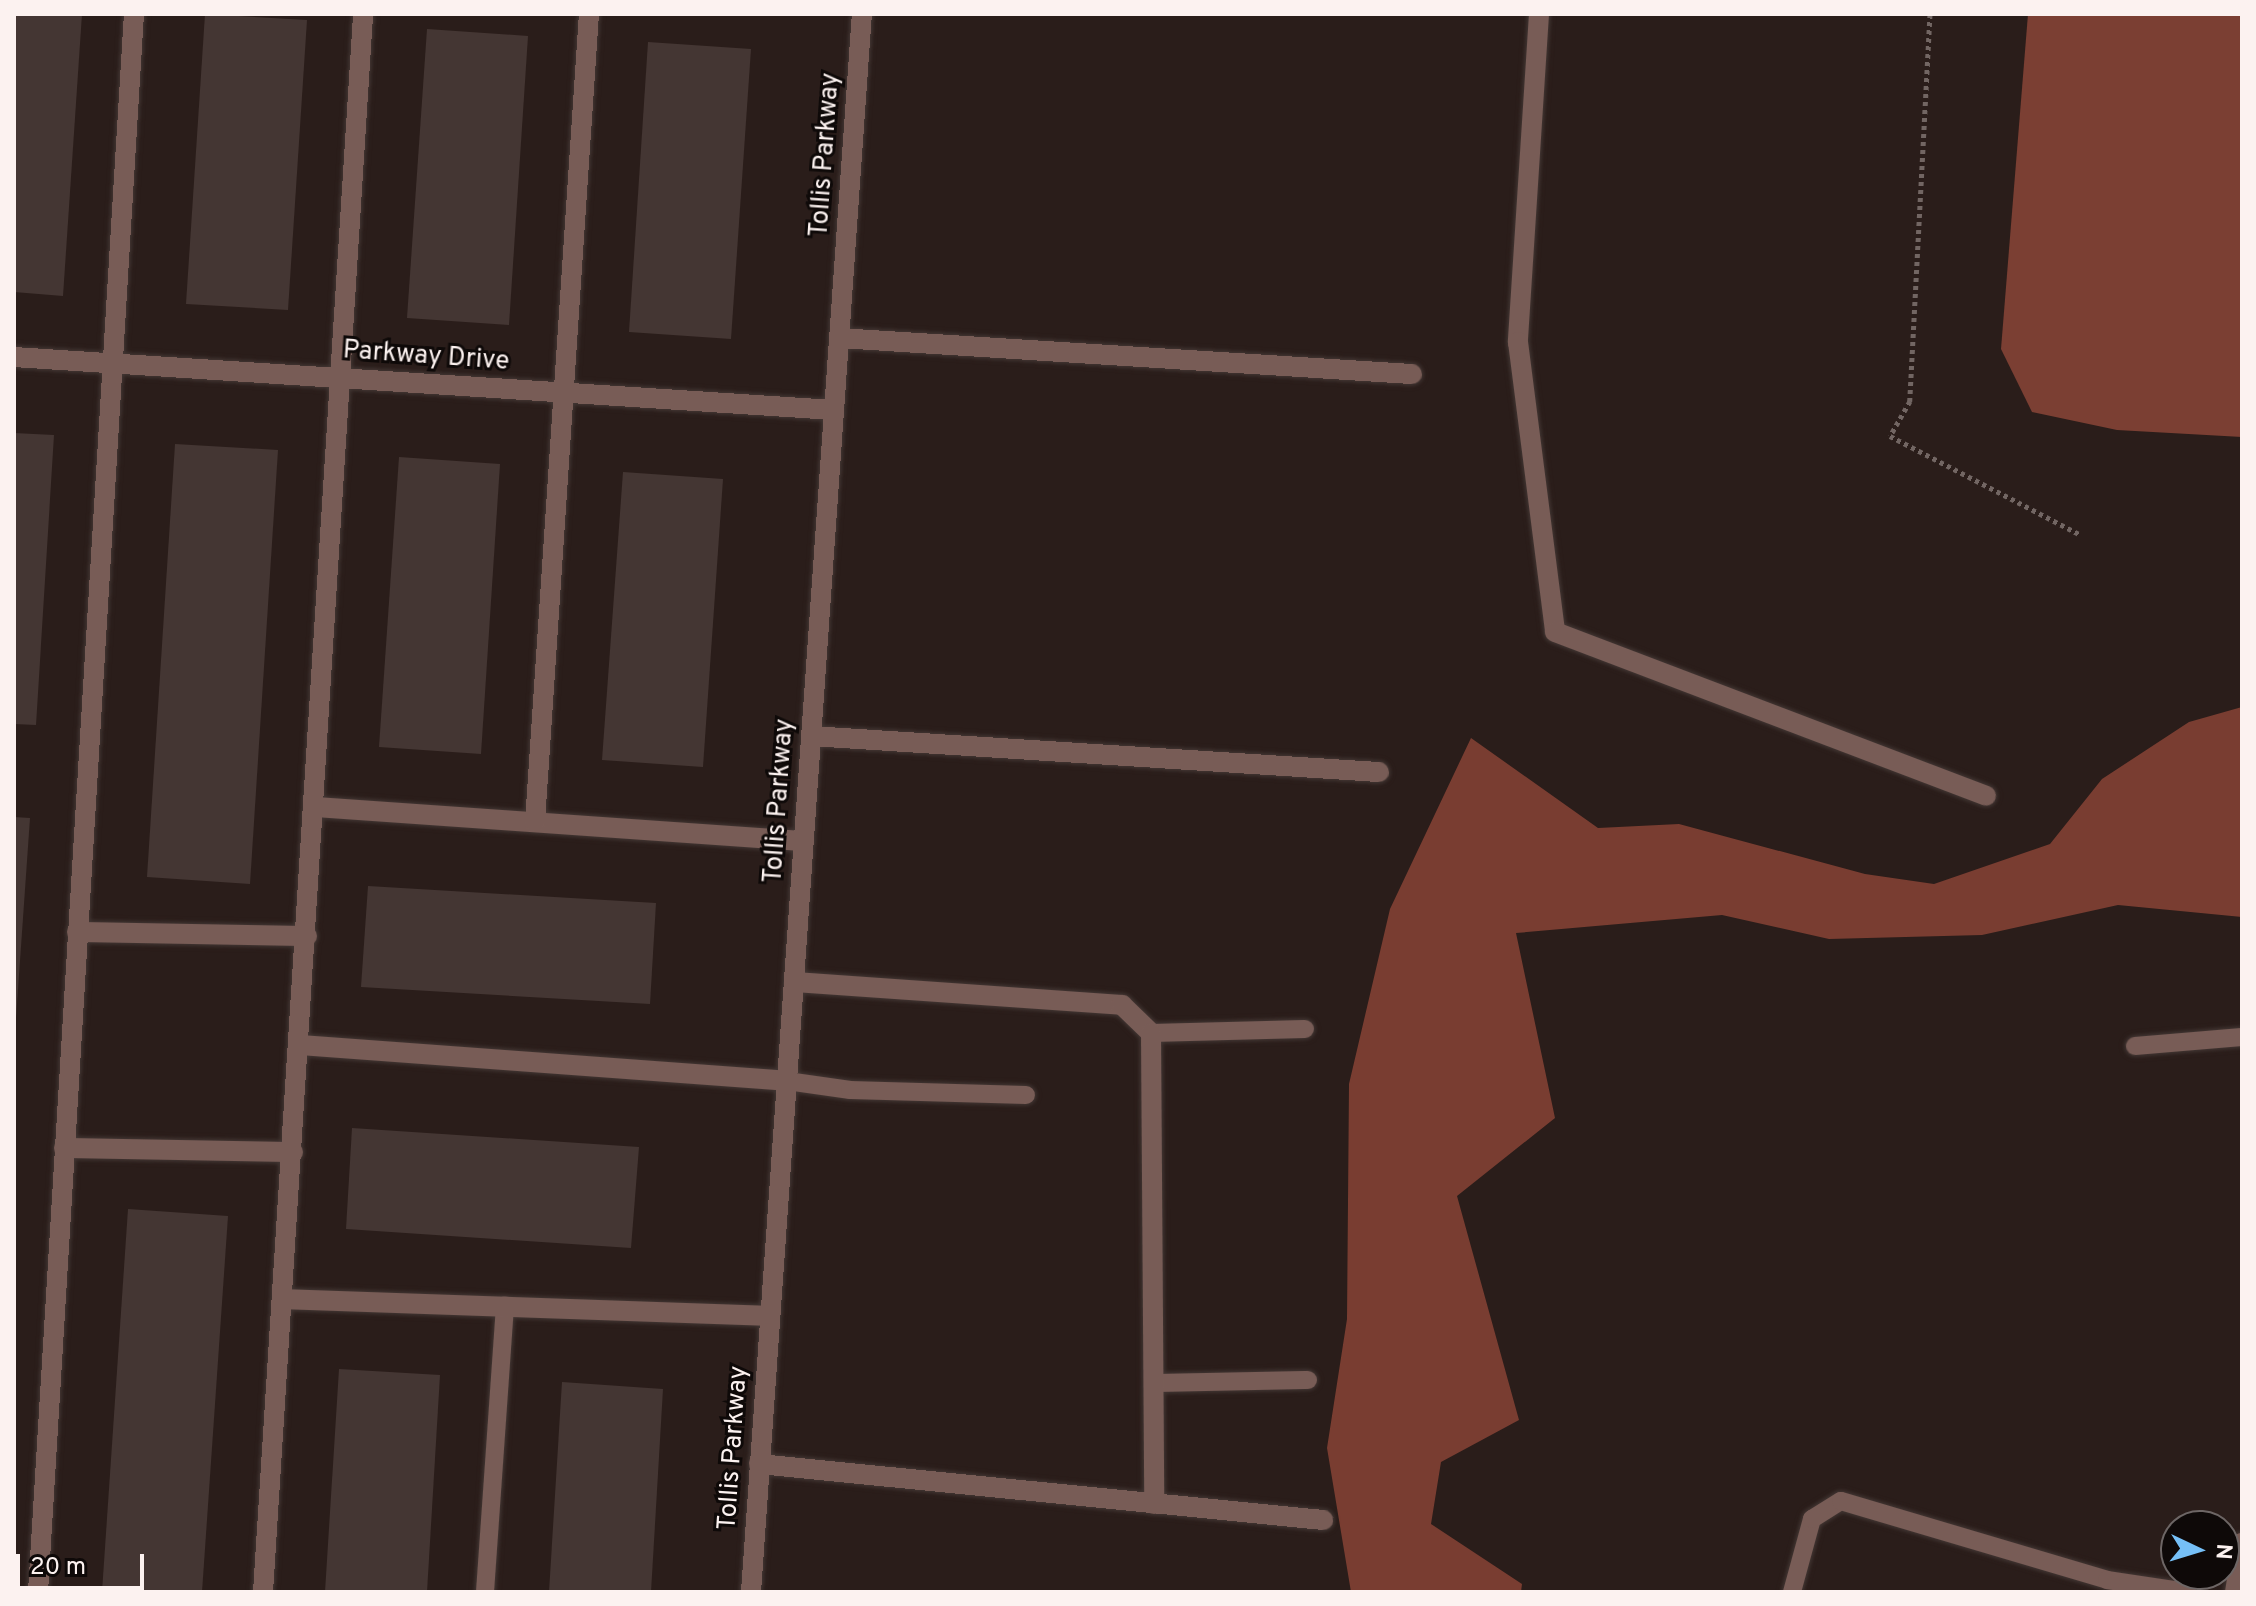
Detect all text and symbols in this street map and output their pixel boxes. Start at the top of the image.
street label: Tollis Parkway [805,72,847,238]
street label: Parkway Drive [342,336,510,378]
street label: Tollis Parkway [759,718,801,884]
street label: Tollis Parkway [713,1365,755,1531]
north arrow [2160,1510,2240,1590]
scale bar [20,1538,148,1588]
text: N [2208,1543,2236,1560]
text: 20 m [30,1553,86,1583]

